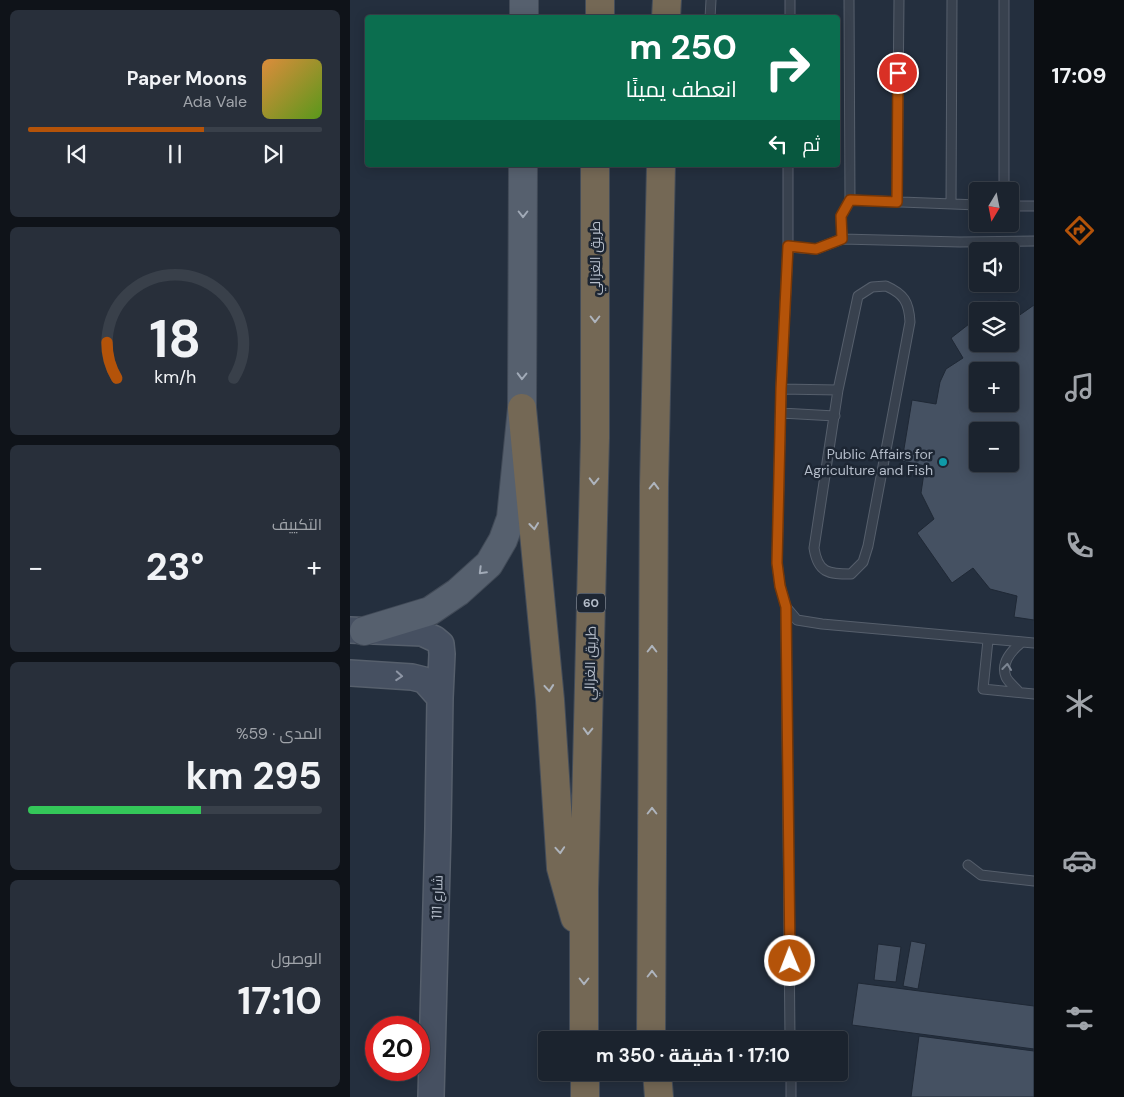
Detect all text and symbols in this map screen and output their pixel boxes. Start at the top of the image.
text: 250 m [629,24,737,70]
icon: right [755,35,820,100]
pin [877,52,919,94]
icon: arrive [884,59,912,87]
text: 17:09 [1052,61,1106,90]
text: Paper Moons [127,66,247,91]
text: انعطف يمينًا [626,75,737,104]
text: Ada Vale [183,91,247,112]
icon: left [764,130,792,158]
text: ثم [802,132,820,157]
icon: previous [63,140,91,168]
icon: pause [161,140,189,168]
icon: next [259,140,287,168]
north arrow [969,182,1019,232]
map controls [969,182,1019,472]
one-way arrow [518,210,528,218]
icon: directions [1062,213,1097,248]
street label: طريق الغزالي [586,221,607,295]
button: sound [969,242,1019,292]
button: layers [969,302,1019,352]
text: 18 [149,305,201,373]
one-way arrow [590,315,600,323]
button: + [969,362,1019,412]
text: km/h [154,365,196,389]
icon: music [1062,370,1097,405]
one-way arrow [517,372,528,380]
button: − [969,422,1019,472]
place label: Public Affairs for Agriculture and Fish [804,445,933,479]
marker: Public Affairs for Agriculture and Fish [937,456,949,468]
one-way arrow [589,478,599,485]
one-way arrow [649,482,659,490]
text: التكييف [272,514,322,535]
one-way arrow [528,523,539,531]
icon: phone [1062,528,1097,563]
text: 23° [146,542,204,592]
text: − [28,549,43,586]
text: + [307,549,322,586]
one-way arrow [479,565,488,574]
road number: 60 [577,594,605,612]
street label: طريق الغزالي [580,626,603,700]
one-way arrow [647,645,658,653]
one-way arrow [1001,662,1012,670]
one-way arrow [395,670,403,681]
one-way arrow [544,684,555,692]
icon: climate [1062,686,1097,721]
text: المدى · 59% [236,723,322,744]
one-way arrow [583,728,593,735]
text: 295 km [186,751,322,801]
one-way arrow [647,807,657,815]
icon: car [1062,843,1097,878]
one-way arrow [554,847,565,855]
street label: شارع 111 [427,875,447,919]
position arrow [763,934,815,986]
text: الوصول [271,948,322,969]
one-way arrow [647,970,657,978]
text: 17:10 [238,976,322,1026]
one-way arrow [579,978,589,985]
icon: filters [1062,1001,1097,1036]
speed limit sign: 20 [365,1016,430,1081]
text: 17:10 · 1 دقيقة · 350 m [596,1043,790,1068]

